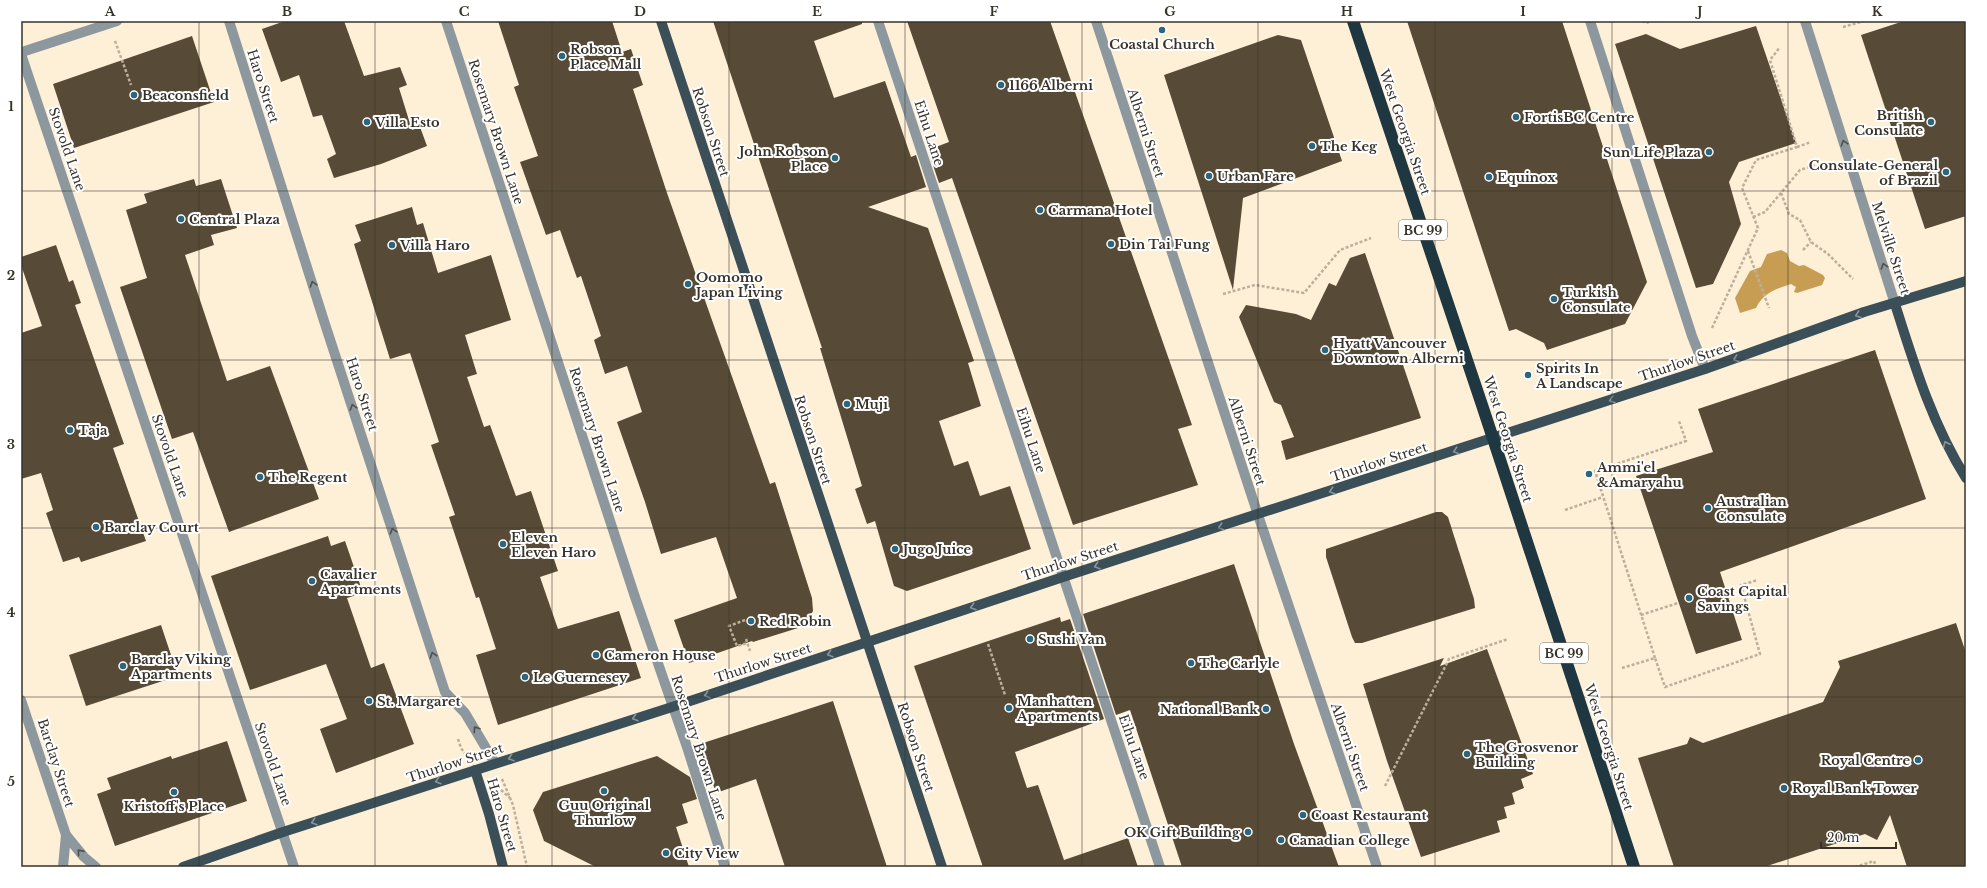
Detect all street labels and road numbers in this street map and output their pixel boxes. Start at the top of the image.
street label: Haro Street [243,47,283,125]
street label: Rosemary Brown Lane [464,57,528,207]
street label: West Georgia Street [1375,66,1435,197]
street label: Robson Street [688,85,734,179]
street label: Alberni Street [1123,85,1168,180]
street label: Eihu Lane [910,98,948,168]
street label: Stovold Lane [45,105,89,193]
street label: Melville Street [1868,199,1914,297]
road number: BC 99 [1399,220,1447,240]
street label: Thurlow Street [1637,337,1737,385]
street label: Haro Street [342,355,382,433]
street label: Rosemary Brown Lane [565,365,629,515]
street label: West Georgia Street [1479,373,1536,504]
street label: Robson Street [790,393,836,487]
street label: Alberni Street [1224,393,1269,488]
street label: Eihu Lane [1012,405,1050,475]
street label: Stovold Lane [148,412,192,500]
street label: Thurlow Street [1329,438,1429,486]
street label: Thurlow Street [1020,537,1120,585]
street label: Thurlow Street [713,639,813,687]
road number: BC 99 [1540,643,1588,663]
street label: Rosemary Brown Lane [667,673,731,823]
street label: West Georgia Street [1580,681,1637,812]
street label: Alberni Street [1327,699,1373,794]
street label: Robson Street [893,700,939,794]
street label: Eihu Lane [1115,712,1153,782]
street label: Barclay Street [34,717,78,810]
street label: Stovold Lane [251,720,295,808]
street label: Thurlow Street [405,739,505,787]
street label: Haro Street [483,776,521,854]

